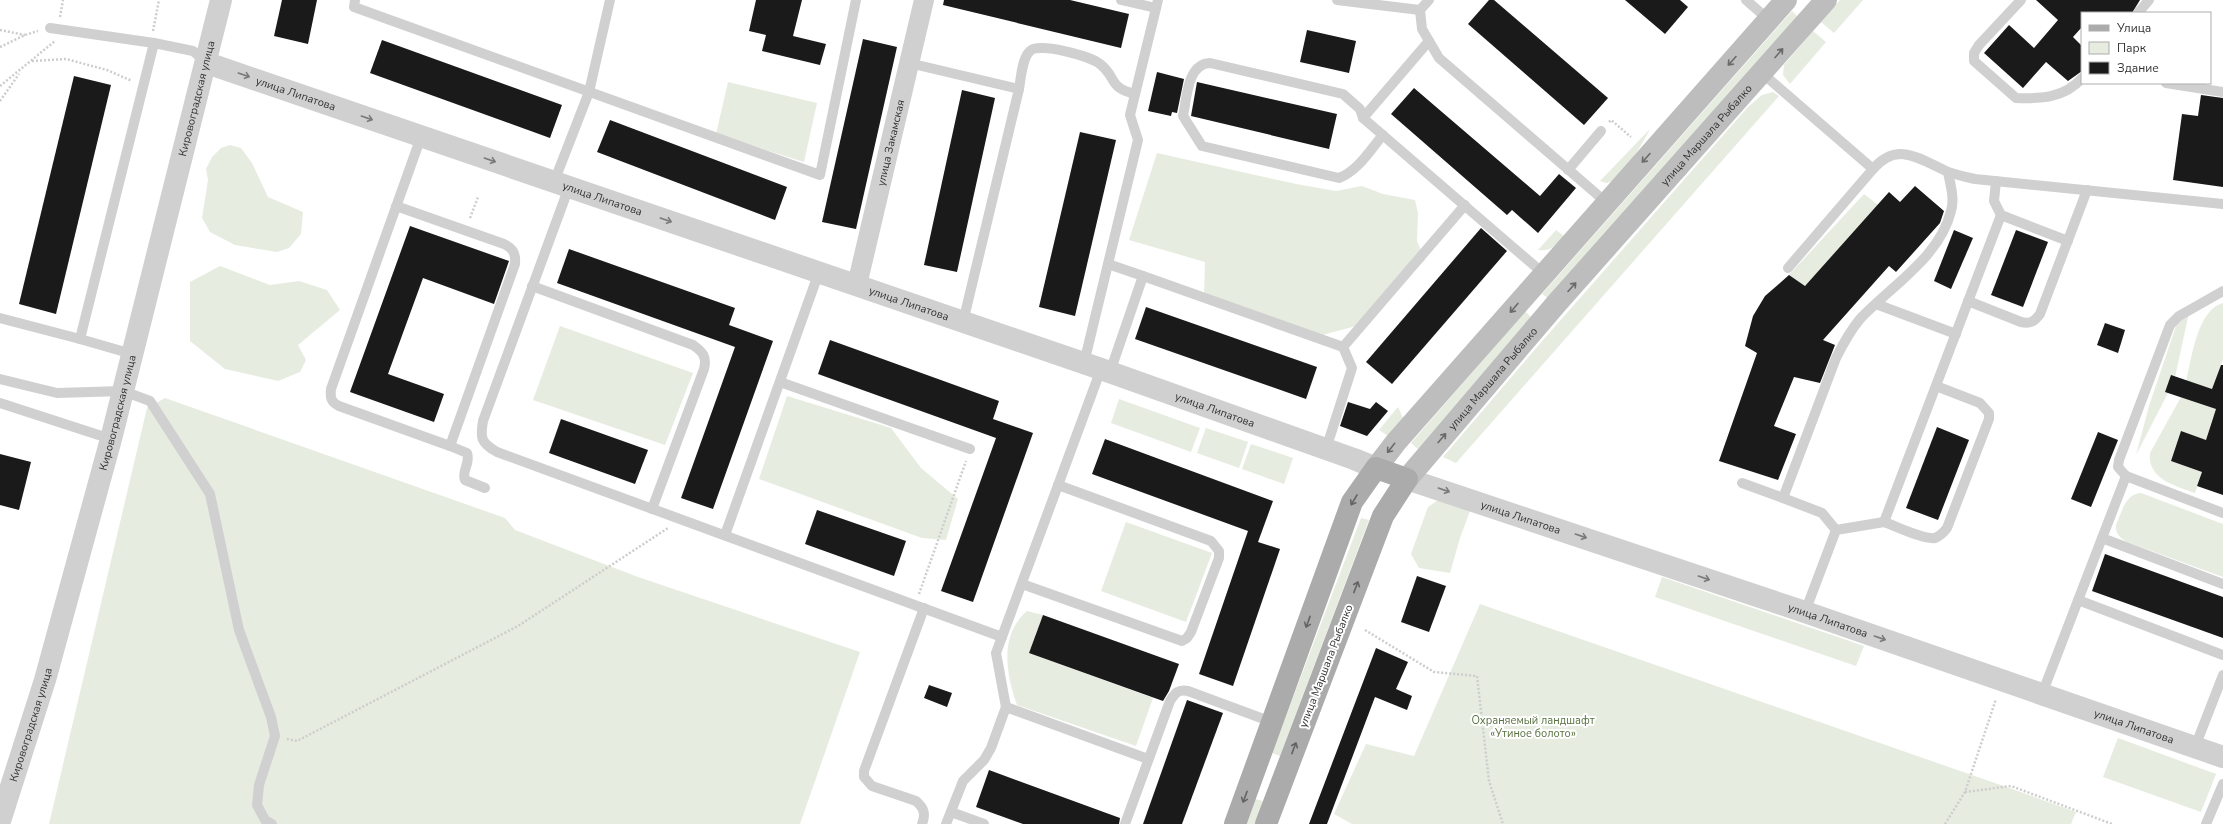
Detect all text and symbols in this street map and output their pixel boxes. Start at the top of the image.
legend [2081,12,2211,84]
text: Улица [2116,20,2151,36]
street label: Кировоградская улица [175,39,218,158]
text: Парк [2117,40,2147,56]
one-way arrow [1774,49,1783,59]
one-way arrow [1728,56,1737,66]
text: Здание [2117,60,2159,76]
one-way arrow [237,72,249,80]
street label: улица Липатова [254,73,338,114]
street label: улица Маршала Рыбалко [1657,81,1755,189]
street label: улица Закамская [873,98,908,188]
one-way arrow [360,114,372,122]
one-way arrow [1642,153,1651,163]
one-way arrow [483,157,496,164]
street label: улица Липатова [561,178,645,219]
one-way arrow [659,217,671,225]
one-way arrow [1567,282,1576,292]
street label: улица Липатова [867,283,951,324]
one-way arrow [1510,303,1519,313]
street label: улица Маршала Рыбалко [1445,324,1541,433]
street label: Кировоградская улица [95,353,139,472]
street label: улица Липатова [1173,389,1257,431]
one-way arrow [1437,433,1446,444]
one-way arrow [1387,443,1396,454]
one-way arrow [1438,487,1451,494]
one-way arrow [1349,494,1357,506]
street label: улица Липатова [1479,497,1563,537]
one-way arrow [1574,533,1587,540]
one-way arrow [1698,574,1710,582]
one-way arrow [1352,582,1360,594]
street label: улица Липатова [1786,599,1870,641]
street label: улица Маршала Рыбалко [1296,602,1356,730]
one-way arrow [1304,615,1312,627]
one-way arrow [1874,634,1886,642]
street label: Кировоградская улица [6,666,56,784]
street label: улица Липатова [2092,705,2176,747]
park label: Охраняемый ландшафт «Утиное болото» [1471,713,1595,741]
one-way arrow [1291,742,1299,754]
one-way arrow [1241,790,1249,802]

